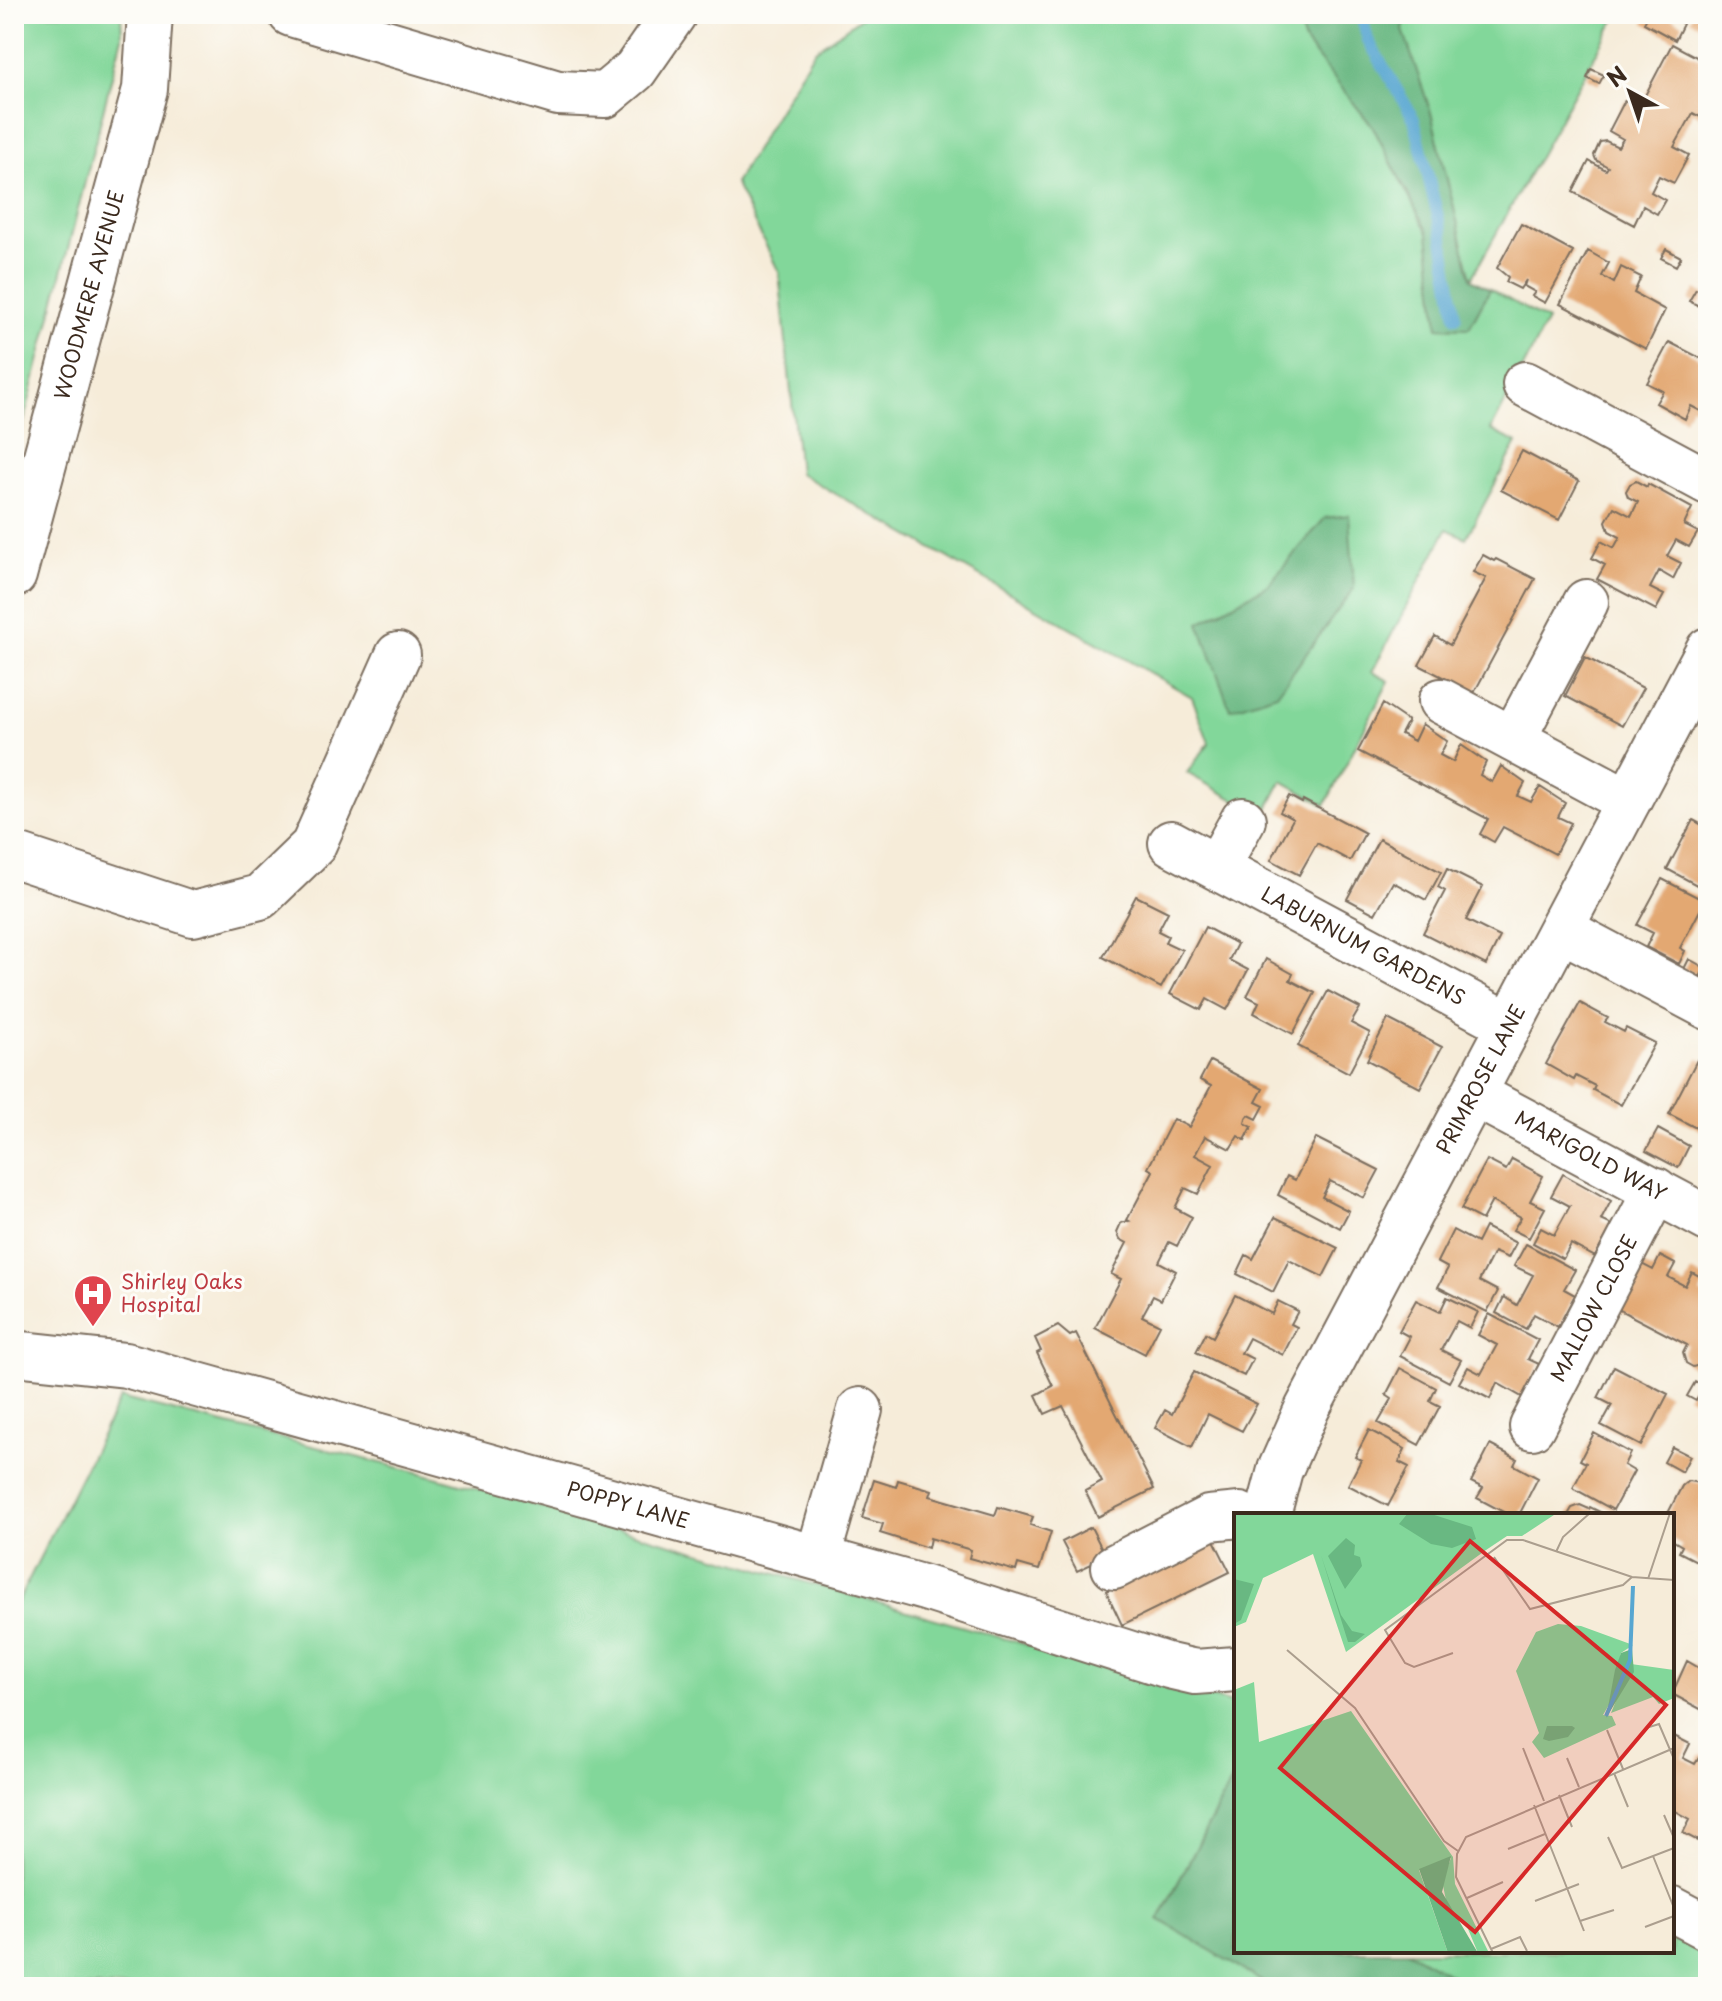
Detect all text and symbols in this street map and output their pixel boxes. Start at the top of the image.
north arrow [1590,52,1670,132]
text: N [1599,57,1633,94]
street label: WOODMERE AVENUE [46,187,131,403]
street label: LABURNUM GARDENS [1256,878,1471,1012]
street label: PRIMROSE LANE [1428,999,1532,1159]
street label: MARIGOLD WAY [1510,1102,1672,1208]
street label: MALLOW CLOSE [1542,1229,1644,1387]
place label: Shirley Oaks Hospital [121,1266,243,1319]
hospital icon: Shirley Oaks Hospital [72,1273,114,1328]
street label: POPPY LANE [564,1473,693,1536]
inset map [1234,1513,1674,1953]

